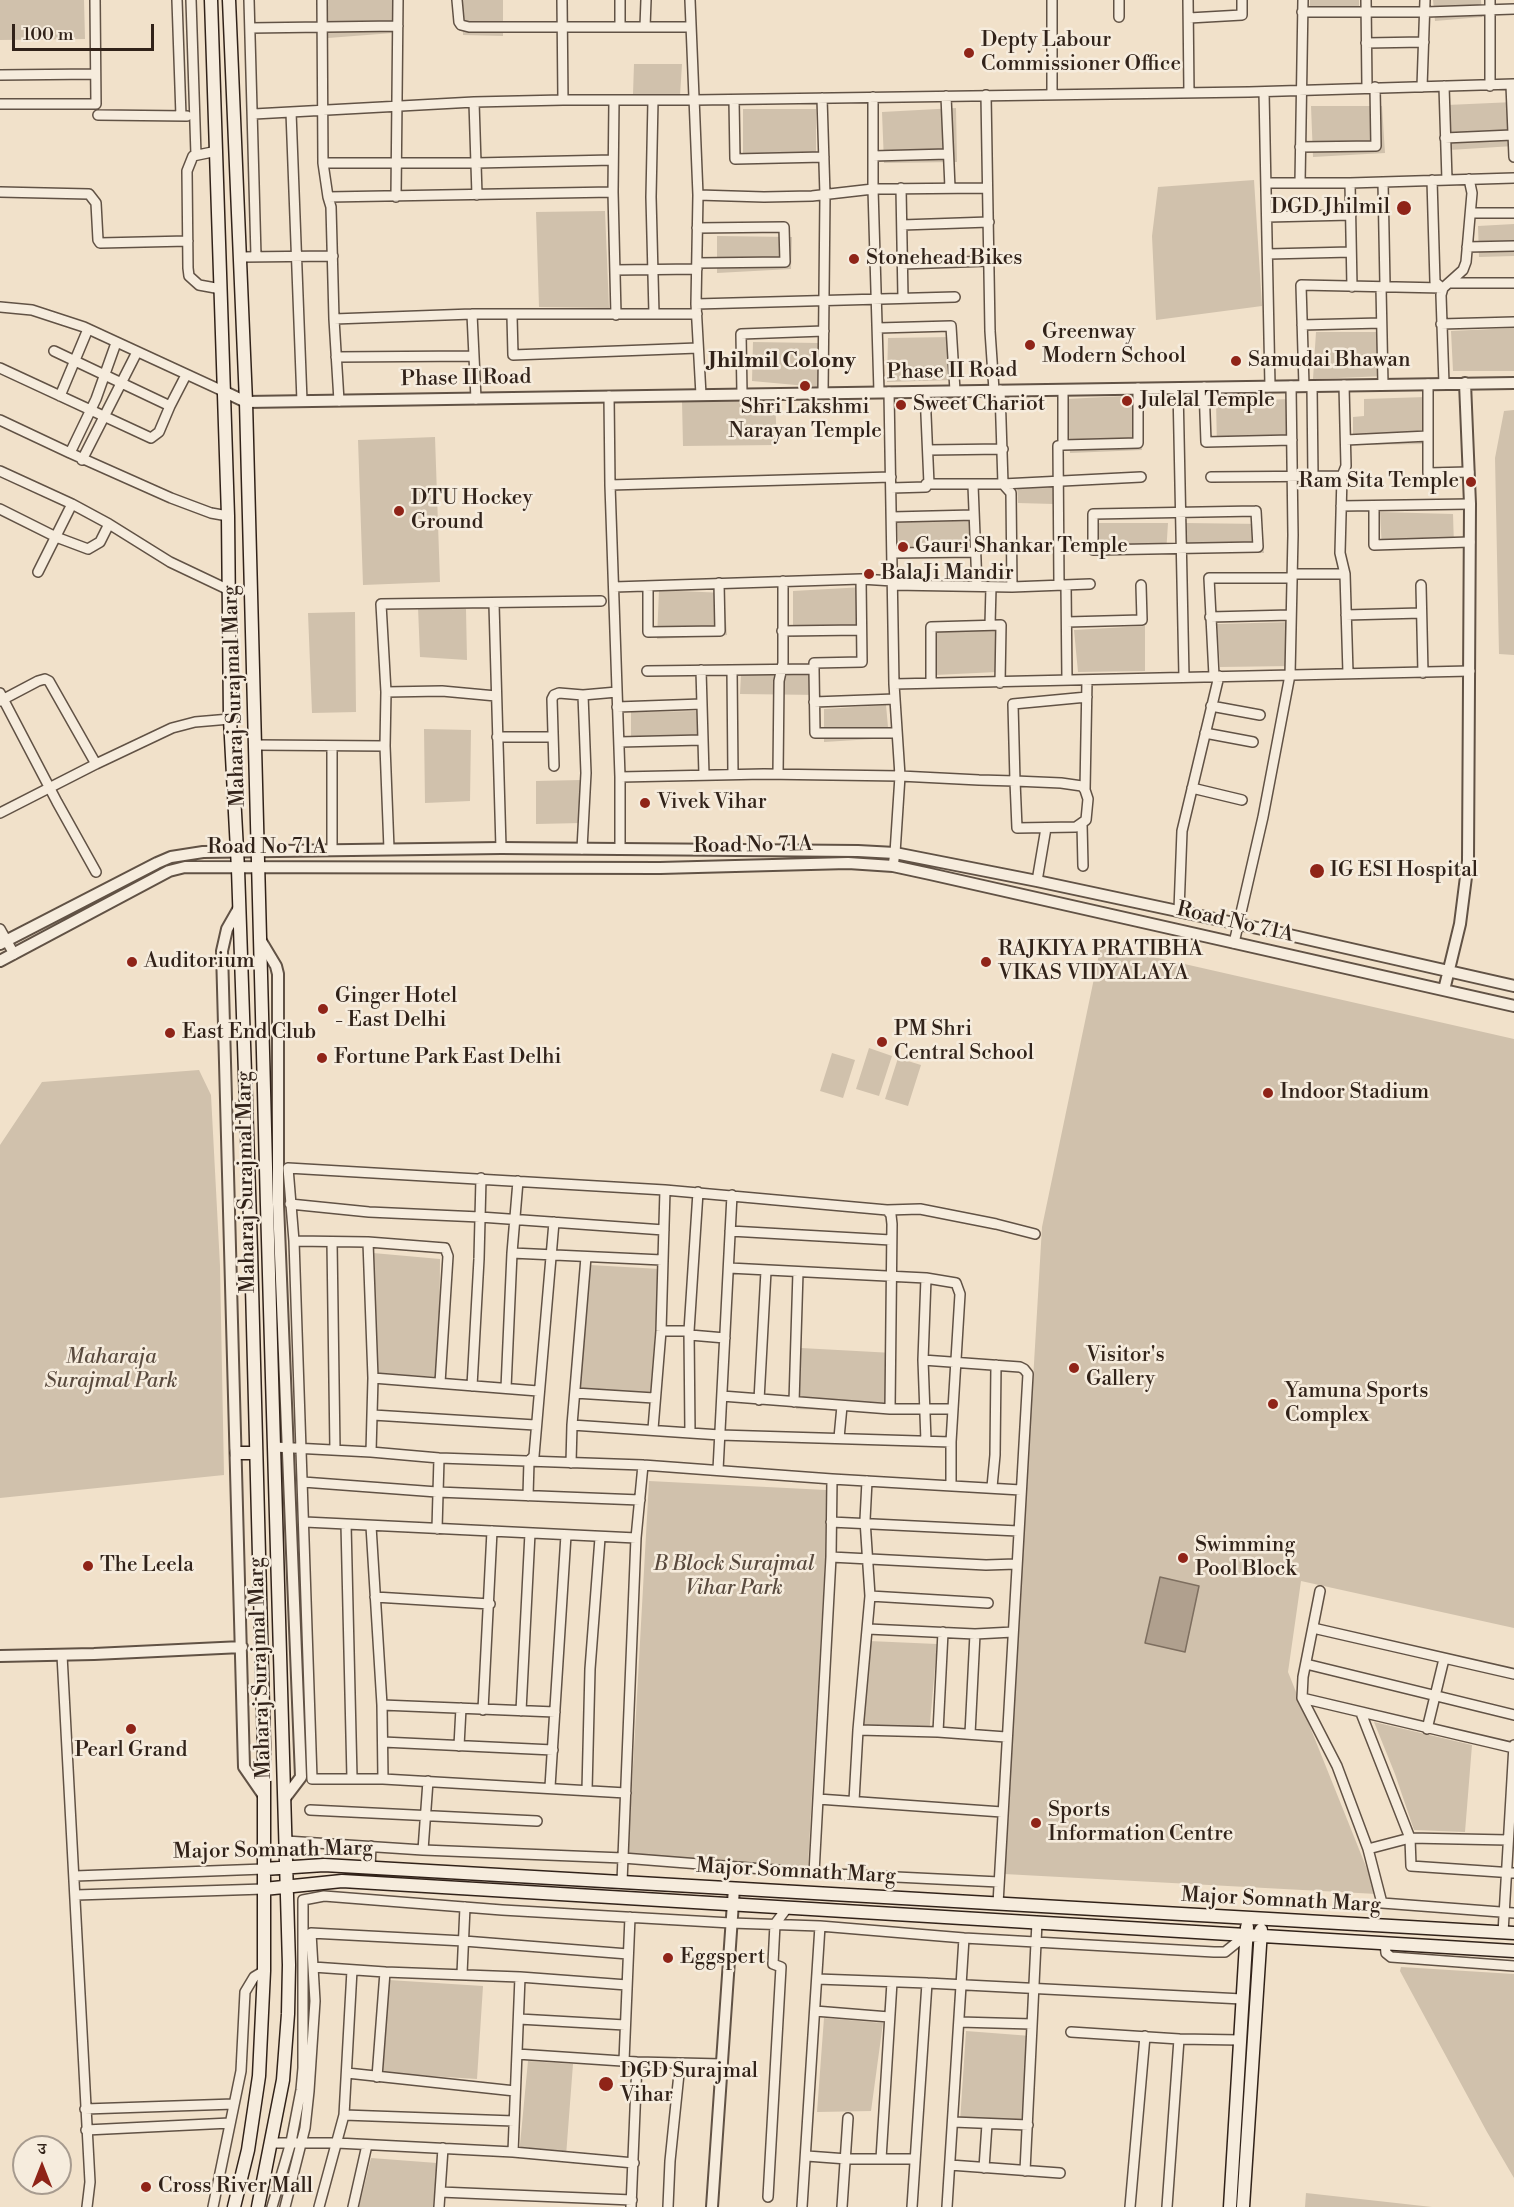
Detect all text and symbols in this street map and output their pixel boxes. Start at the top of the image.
scale bar [15,12,158,50]
text: 100 m [23,23,74,46]
place label: Depty Labour Commissioner Office [981,28,1181,78]
marker: Depty Labour Commissioner Office [962,46,976,60]
place label: DGD Jhilmil [1271,195,1390,221]
marker: DGD Jhilmil [1395,199,1413,217]
place label: Stonehead Bikes [866,246,1022,272]
marker: Stonehead Bikes [847,252,861,266]
place label: Greenway Modern School [1042,320,1186,370]
marker: Greenway Modern School [1023,338,1037,352]
place label: Samudai Bhawan [1248,348,1410,374]
district label: Jhilmil Colony [708,349,856,375]
marker: Samudai Bhawan [1229,354,1243,368]
street label: Phase II Road [887,358,1017,386]
street label: Phase II Road [401,365,531,393]
marker: Shri Lakshmi Narayan Temple [798,379,812,393]
place label: Julelal Temple [1139,388,1275,414]
place label: Sweet Chariot [913,392,1045,418]
marker: Julelal Temple [1120,394,1134,408]
place label: Shri Lakshmi Narayan Temple [728,395,882,445]
marker: Sweet Chariot [894,398,908,412]
place label: Ram Sita Temple [1298,469,1459,495]
marker: Ram Sita Temple [1464,475,1478,489]
place label: DTU Hockey Ground [411,486,533,536]
marker: DTU Hockey Ground [392,504,406,518]
place label: Gauri Shankar Temple [915,534,1128,560]
marker: Gauri Shankar Temple [896,540,910,554]
place label: BalaJi Mandir [881,561,1014,587]
marker: BalaJi Mandir [862,567,876,581]
street label: Maharaj Surajmal Marg [219,585,251,807]
place label: Vivek Vihar [657,790,767,816]
marker: Vivek Vihar [638,796,652,810]
street label: Road No 71A [693,832,813,860]
street label: Road No 71A [207,835,327,861]
place label: IG ESI Hospital [1330,858,1478,884]
marker: IG ESI Hospital [1308,862,1326,880]
street label: Road No 71A [1174,897,1296,949]
place label: RAJKIYA PRATIBHA VIKAS VIDYALAYA [998,937,1203,987]
place label: Auditorium [144,949,255,975]
marker: Auditorium [125,955,139,969]
marker: RAJKIYA PRATIBHA VIKAS VIDYALAYA [979,955,993,969]
place label: Ginger Hotel - East Delhi [335,984,457,1034]
marker: Ginger Hotel - East Delhi [316,1002,330,1016]
place label: PM Shri Central School [894,1017,1034,1067]
place label: East End Club [182,1020,316,1046]
marker: East End Club [163,1026,177,1040]
marker: PM Shri Central School [875,1035,889,1049]
place label: Fortune Park East Delhi [334,1045,561,1071]
marker: Fortune Park East Delhi [315,1051,329,1065]
street label: Maharaj Surajmal Marg [232,1071,262,1293]
place label: Indoor Stadium [1280,1080,1429,1106]
marker: Indoor Stadium [1261,1086,1275,1100]
place label: Visitor's Gallery [1086,1343,1165,1393]
park label: Maharaja Surajmal Park [44,1345,178,1395]
marker: Visitor's Gallery [1067,1361,1081,1375]
place label: Yamuna Sports Complex [1285,1379,1428,1429]
marker: Yamuna Sports Complex [1266,1397,1280,1411]
place label: Swimming Pool Block [1195,1533,1296,1583]
marker: Swimming Pool Block [1176,1551,1190,1565]
park label: B Block Surajmal Vihar Park [653,1552,815,1602]
place label: The Leela [100,1553,194,1579]
street label: Maharaj Surajmal Marg [245,1557,277,1779]
marker: The Leela [81,1559,95,1573]
marker: Pearl Grand [124,1722,138,1736]
place label: Pearl Grand [74,1738,188,1764]
place label: Sports Information Centre [1048,1798,1233,1848]
marker: Sports Information Centre [1029,1816,1043,1830]
street label: Major Somnath Marg [173,1837,373,1865]
street label: Major Somnath Marg [695,1854,897,1890]
street label: Major Somnath Marg [1180,1883,1382,1919]
place label: Eggspert [680,1945,765,1971]
marker: Eggspert [661,1951,675,1965]
place label: DGD Surajmal Vihar [620,2059,758,2109]
marker: DGD Surajmal Vihar [597,2075,615,2093]
north arrow [12,2135,72,2195]
text: उ [38,2139,46,2159]
place label: Cross River Mall [158,2174,313,2200]
marker: Cross River Mall [139,2180,153,2194]

